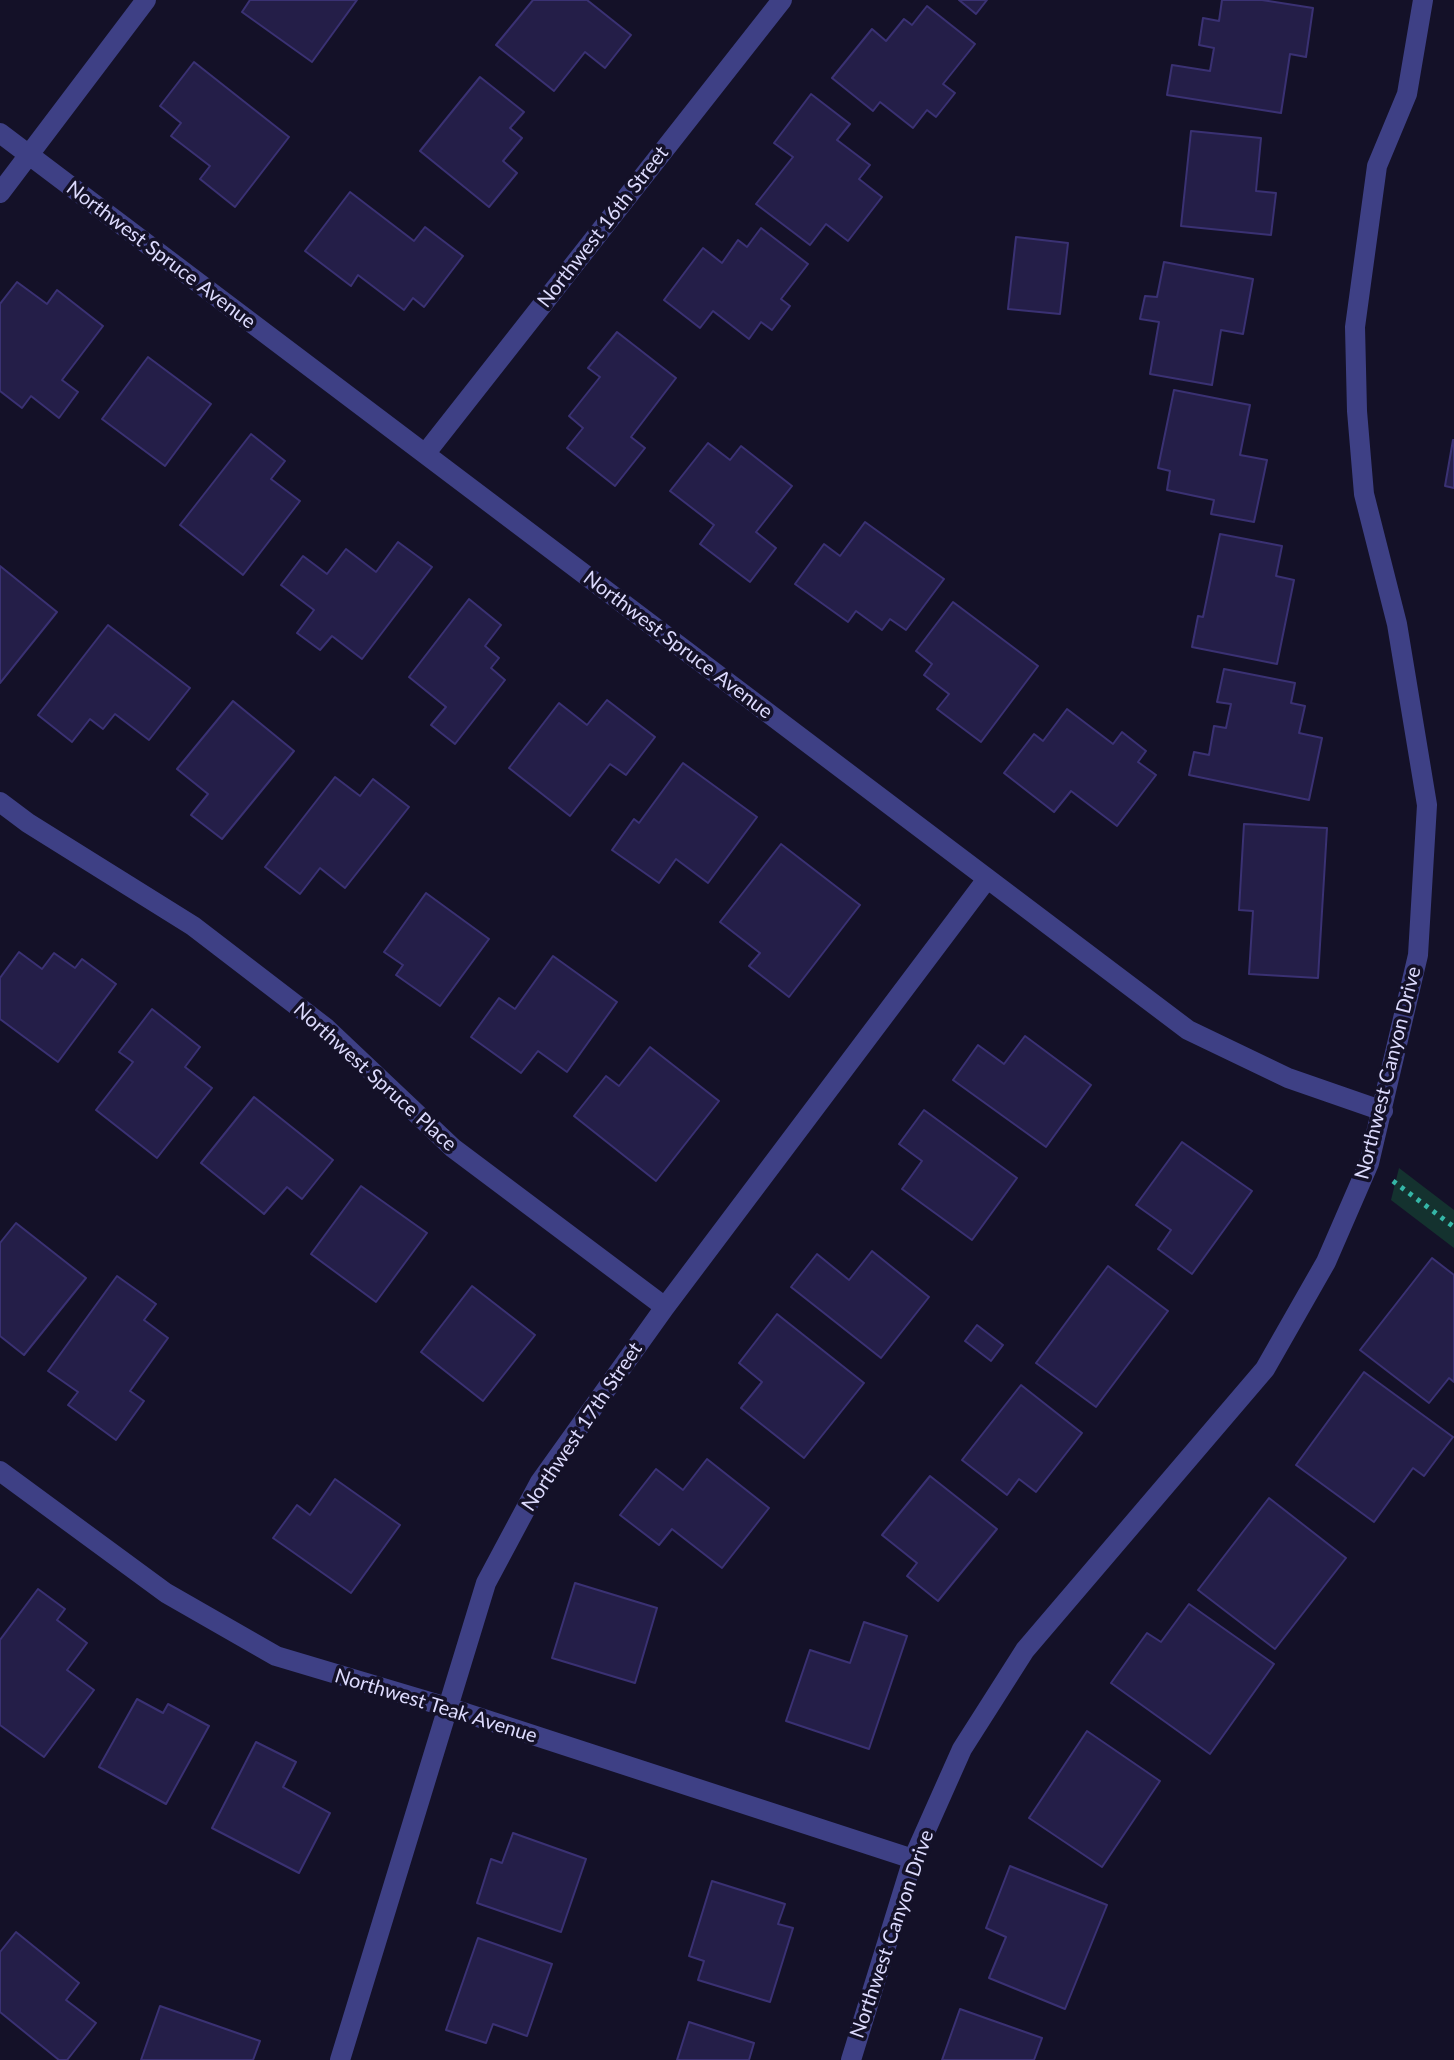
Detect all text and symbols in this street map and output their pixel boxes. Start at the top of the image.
street label: Northwest 16th Street [533,142,673,312]
street label: Northwest Spruce Avenue [62,176,260,334]
street label: Northwest Spruce Avenue [579,566,777,724]
street label: Northwest Canyon Drive [1350,964,1426,1182]
street label: Northwest Spruce Place [289,998,461,1156]
street label: Northwest 17th Street [517,1338,647,1516]
street label: Northwest Teak Avenue [332,1664,540,1748]
street label: Northwest Canyon Drive [845,1827,939,2041]

